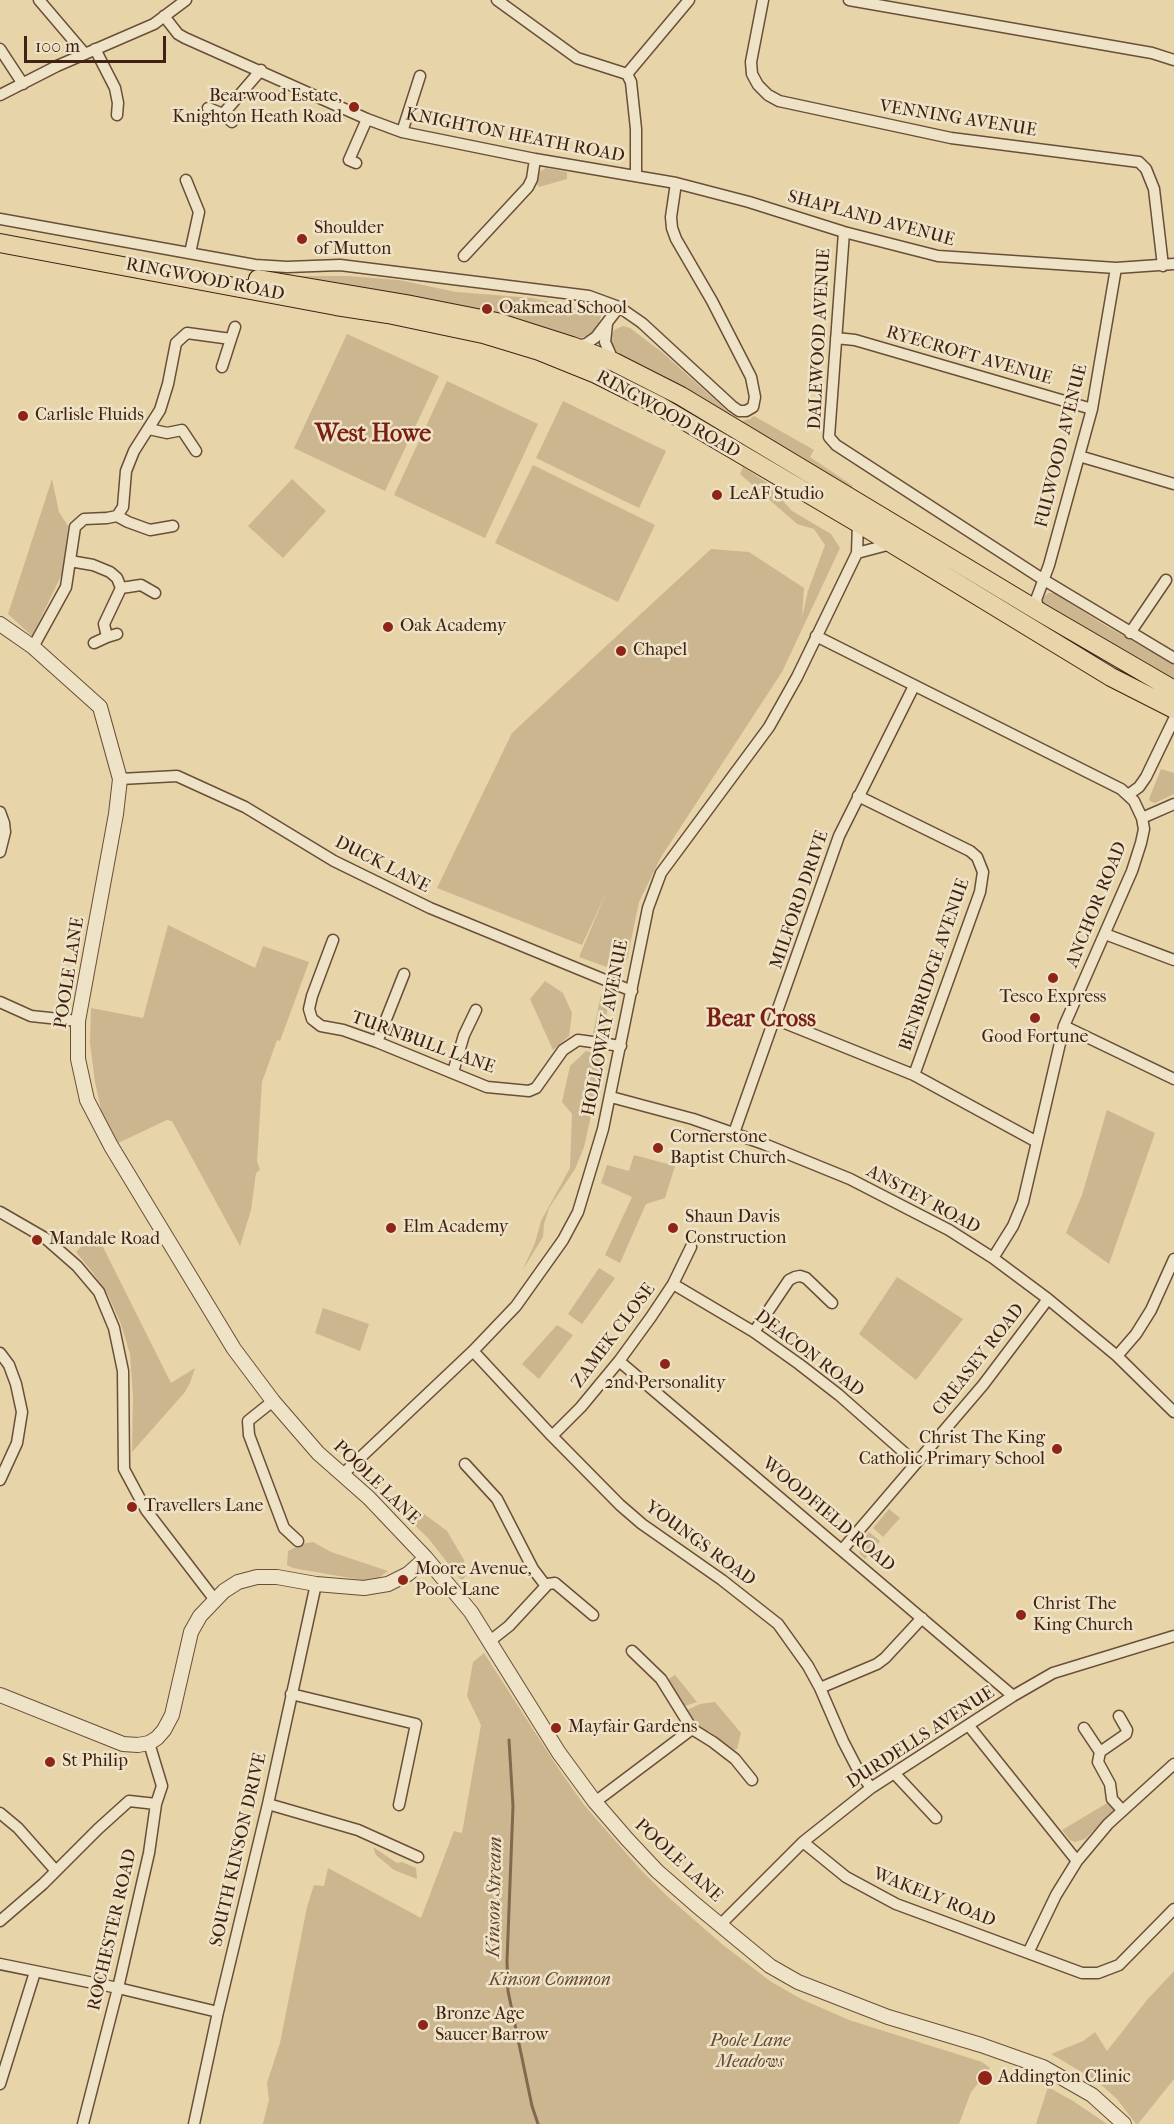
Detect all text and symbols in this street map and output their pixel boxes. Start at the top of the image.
scale bar [27,24,170,62]
text: 100 m [35,36,80,57]
place label: Bearwood Estate, Knighton Heath Road [172,86,342,128]
street label: VENNING AVENUE [878,96,1038,142]
marker: Bearwood Estate, Knighton Heath Road [347,100,361,114]
street label: KNIGHTON HEATH ROAD [404,104,626,168]
street label: SHAPLAND AVENUE [785,186,957,252]
place label: Shoulder of Mutton [314,218,391,260]
marker: Shoulder of Mutton [295,232,309,246]
street label: DALEWOOD AVENUE [804,248,836,430]
street label: RINGWOOD ROAD [124,254,286,306]
place label: Oakmead School [499,298,627,320]
marker: Oakmead School [480,302,494,316]
street label: RYECROFT AVENUE [883,322,1055,390]
street label: FULWOOD AVENUE [1031,362,1093,530]
street label: RINGWOOD ROAD [592,366,744,464]
place label: Carlisle Fluids [35,405,144,427]
marker: Carlisle Fluids [16,409,30,423]
district label: West Howe [315,421,431,449]
place label: LeAF Studio [729,484,824,506]
marker: LeAF Studio [710,488,724,502]
place label: Oak Academy [400,616,506,638]
marker: Oak Academy [381,620,395,634]
place label: Chapel [633,640,687,662]
marker: Chapel [614,644,628,658]
street label: MILFORD DRIVE [766,828,834,972]
street label: DUCK LANE [331,832,433,898]
street label: ANCHOR ROAD [1062,839,1132,971]
street label: BENBRIDGE AVENUE [895,876,975,1054]
street label: POOLE LANE [51,916,89,1030]
street label: HOLLOWAY AVENUE [578,938,634,1118]
marker: Tesco Express [1046,971,1060,985]
place label: Tesco Express [1000,987,1106,1009]
district label: Bear Cross [706,1006,816,1034]
street label: TURNBULL LANE [348,1007,498,1079]
marker: Good Fortune [1028,1011,1042,1025]
place label: Good Fortune [982,1027,1088,1049]
place label: Cornerstone Baptist Church [670,1127,786,1170]
marker: Cornerstone Baptist Church [651,1141,665,1155]
street label: ANSTEY ROAD [862,1161,984,1239]
place label: Shaun Davis Construction [685,1207,786,1250]
place label: Elm Academy [403,1217,508,1239]
marker: Elm Academy [384,1221,398,1235]
marker: Shaun Davis Construction [666,1221,680,1235]
place label: Mandale Road [49,1229,160,1251]
marker: Mandale Road [30,1233,44,1247]
street label: ZAMEK CLOSE [568,1279,660,1393]
street label: CREASEY ROAD [929,1300,1029,1420]
street label: DEACON ROAD [750,1306,868,1402]
marker: 2nd Personality [658,1357,672,1371]
place label: 2nd Personality [605,1373,725,1395]
place label: Christ The King Catholic Primary School [859,1428,1045,1470]
street label: POOLE LANE [328,1436,424,1530]
marker: Christ The King Catholic Primary School [1050,1442,1064,1456]
street label: WOODFIELD ROAD [757,1453,899,1577]
place label: Travellers Lane [144,1496,263,1518]
street label: YOUNGS ROAD [641,1497,759,1591]
marker: Travellers Lane [125,1500,139,1514]
place label: Moore Avenue, Poole Lane [415,1559,532,1602]
marker: Moore Avenue, Poole Lane [396,1573,410,1587]
place label: Christ The King Church [1033,1594,1133,1636]
marker: Christ The King Church [1014,1608,1028,1622]
street label: DURDELLS AVENUE [843,1682,999,1794]
place label: Mayfair Gardens [568,1717,697,1739]
marker: Mayfair Gardens [549,1721,563,1735]
place label: St Philip [62,1751,128,1773]
street label: SOUTH KINSON DRIVE [206,1751,272,1949]
marker: St Philip [43,1755,57,1769]
street label: POOLE LANE [630,1815,726,1907]
water label: Kinson Stream [482,1836,508,1958]
street label: ROCHESTER ROAD [84,1847,142,2013]
street label: WAKELY ROAD [870,1864,998,1932]
park label: Kinson Common [489,1970,611,1992]
place label: Bronze Age Saucer Barrow [435,2004,548,2046]
marker: Bronze Age Saucer Barrow [416,2018,430,2032]
park label: Poole Lane Meadows [710,2031,790,2074]
place label: Addington Clinic [998,2067,1131,2089]
marker: Addington Clinic [976,2069,994,2087]

